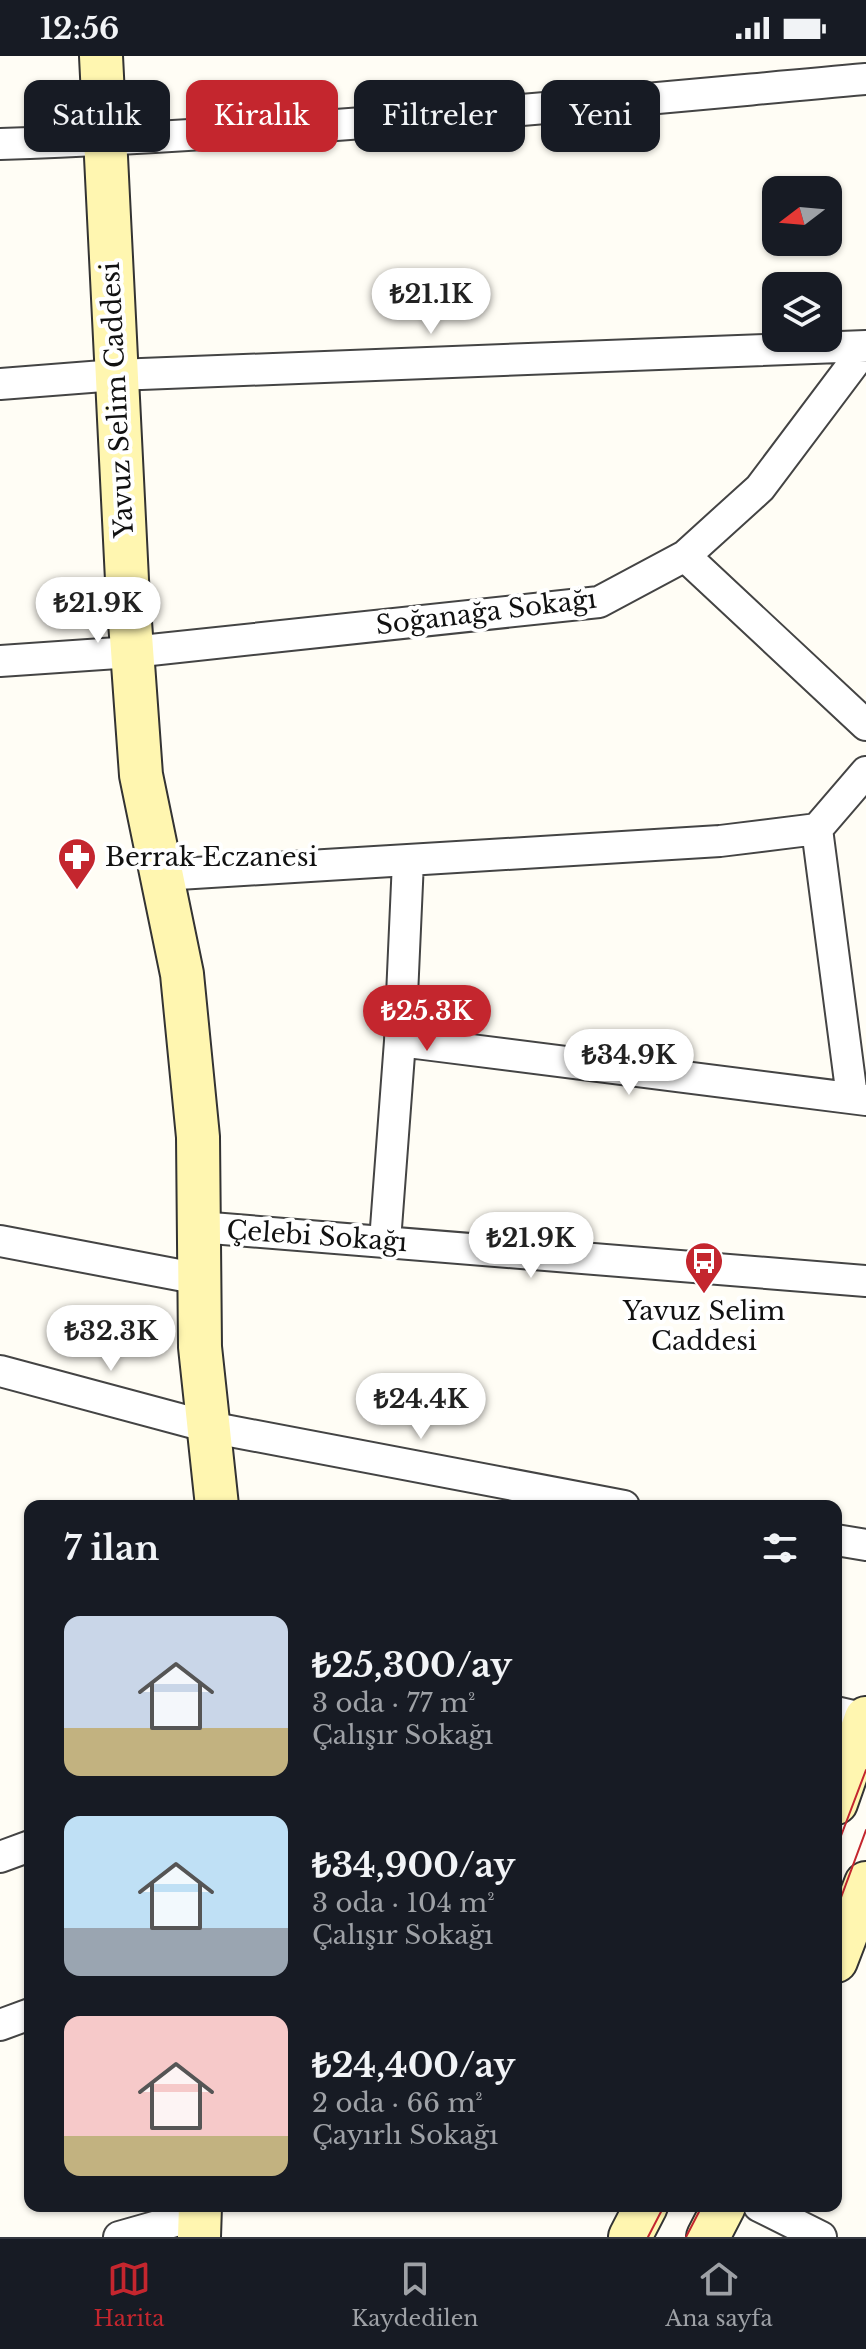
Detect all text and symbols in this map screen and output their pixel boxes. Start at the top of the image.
text: 12:56 [40,10,119,47]
chip: Satılık [24,80,170,152]
chip: Kiralık [186,80,338,152]
chip: Filtreler [354,80,525,152]
chip: Yeni [541,80,660,152]
north arrow [762,176,842,256]
map controls [762,176,842,352]
street label: Yavuz Selim Caddesi [94,261,140,540]
pin: ₺21.1K [366,268,496,336]
button: layers [762,272,842,352]
text: ₺21.1K [390,278,472,310]
pin: ₺21.9K [33,577,163,645]
street label: Soğanağa Sokağı [374,583,598,641]
text: ₺21.9K [54,587,142,619]
pharmacy icon: Berrak Eczanesi [56,836,98,891]
place label: Berrak Eczanesi [105,841,317,873]
pin: ₺25.3K [362,985,492,1053]
text: ₺25.3K [381,995,473,1027]
pin: ₺34.9K [564,1029,694,1097]
text: ₺34.9K [582,1039,676,1071]
pin: ₺21.9K [466,1212,596,1280]
street label: Çelebi Sokağı [226,1214,409,1258]
text: ₺21.9K [487,1222,575,1254]
bus stop icon: Yavuz Selim Caddesi [683,1240,725,1295]
place label: Yavuz Selim Caddesi [622,1295,785,1357]
pin: ₺32.3K [46,1305,176,1373]
text: ₺32.3K [64,1315,158,1347]
pin: ₺24.4K [356,1373,486,1441]
text: ₺24.4K [374,1383,468,1415]
icon: filters [758,1526,802,1570]
text: 7 ilan [64,1527,159,1569]
text: ₺25,300/ay [312,1644,512,1686]
icon: home [128,1648,224,1744]
text: 3 oda · 77 m² [312,1687,475,1719]
text: Çalışır Sokağı [312,1719,493,1751]
text: ₺34,900/ay [312,1844,515,1886]
icon: home [128,1848,224,1944]
text: 3 oda · 104 m² [312,1887,495,1919]
text: Çalışır Sokağı [312,1919,493,1951]
text: ₺24,400/ay [312,2044,515,2086]
icon: home [128,2048,224,2144]
text: 2 oda · 66 m² [312,2087,483,2119]
text: Çayırlı Sokağı [312,2119,498,2151]
tab: Harita [93,2257,164,2332]
tab: Kaydedilen [351,2257,478,2332]
tab: Ana sayfa [665,2257,773,2332]

